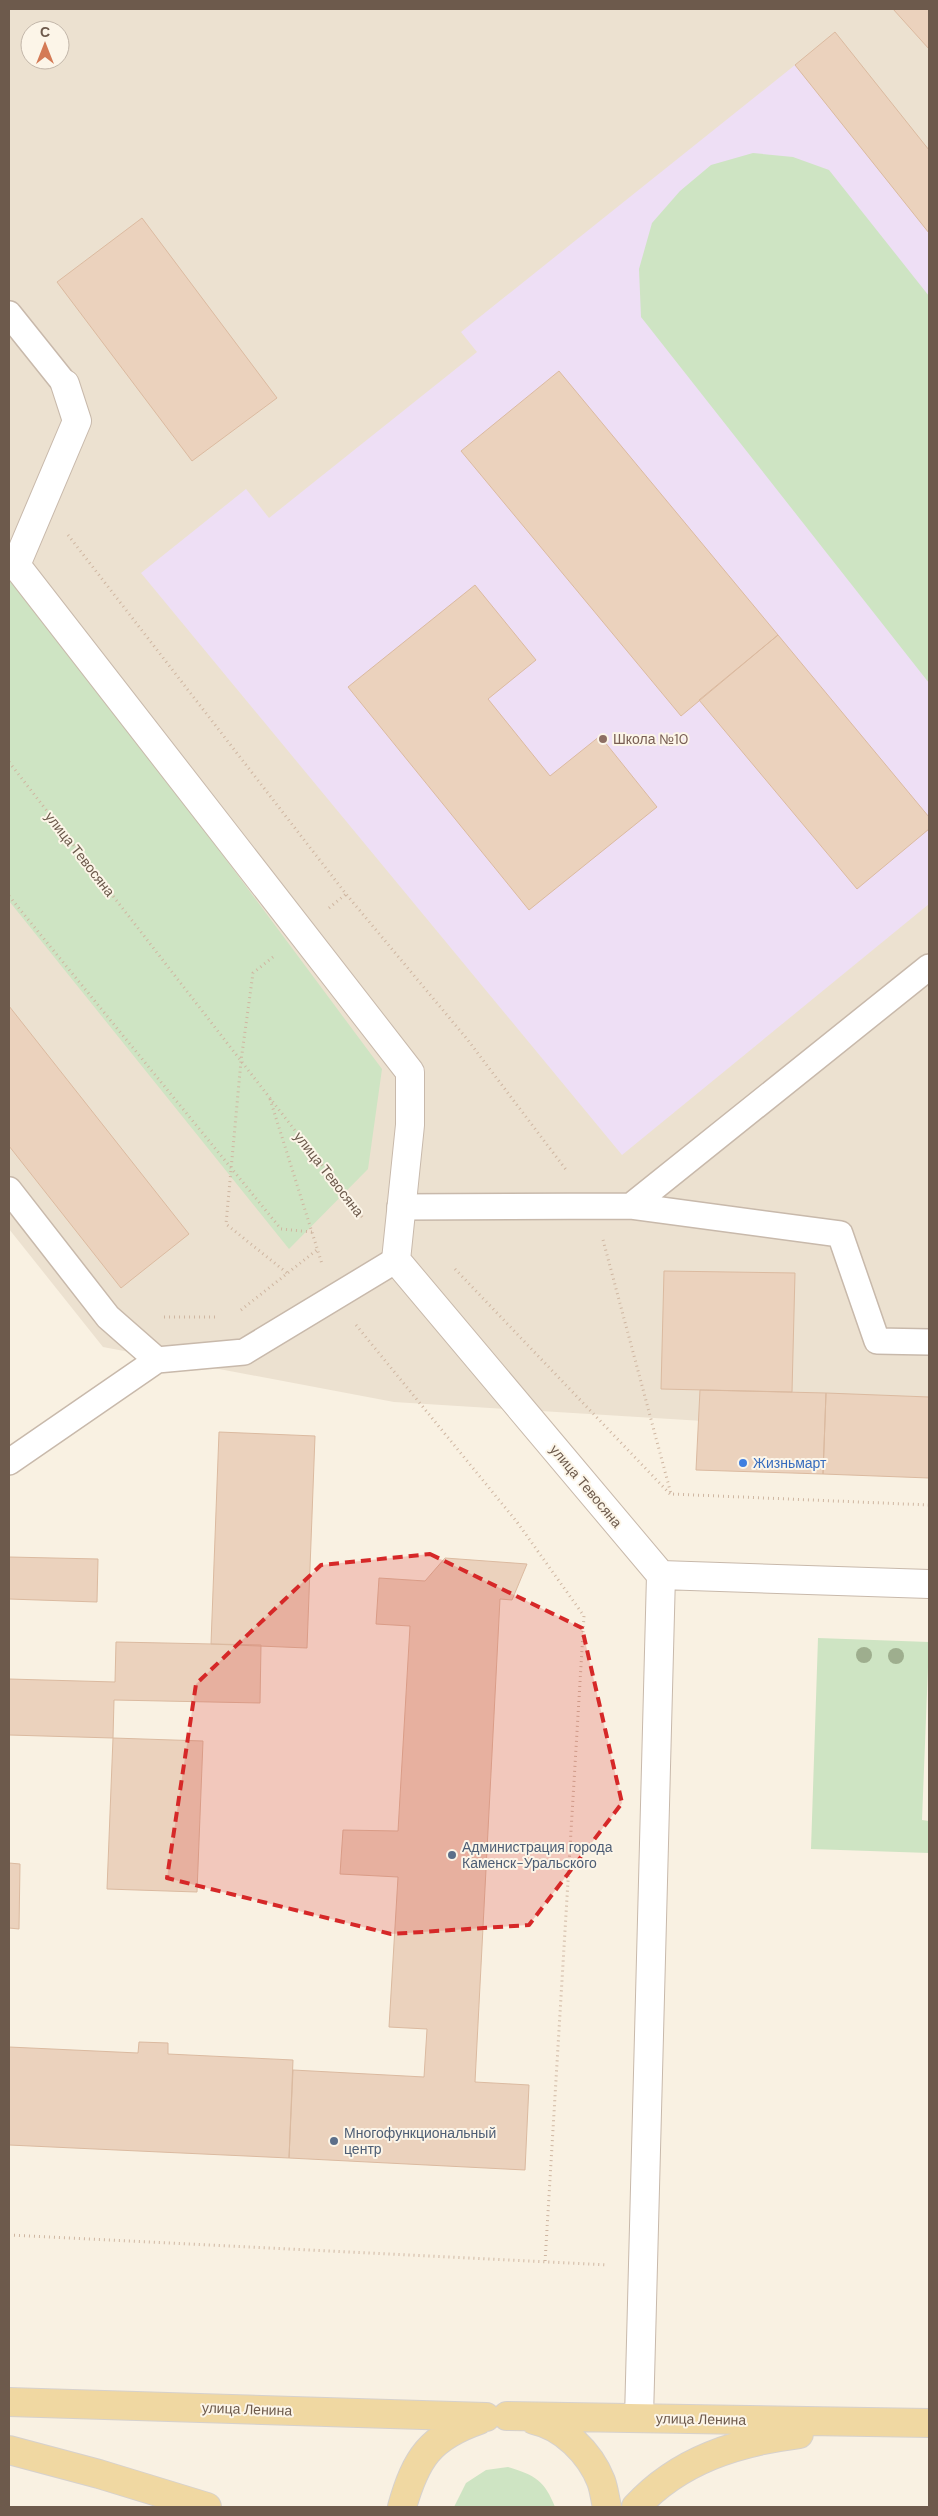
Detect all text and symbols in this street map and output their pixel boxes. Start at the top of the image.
north arrow [20,20,70,70]
text: С [40,23,50,41]
place label: Школа №10 [613,730,688,748]
marker: Школа №10 [597,733,609,745]
street label: улица Тевосяна [41,808,119,900]
street label: улица Тевосяна [290,1128,368,1220]
street label: улица Тевосяна [546,1441,626,1531]
place label: Жизньмарт [753,1454,827,1472]
marker: Жизньмарт [737,1457,749,1469]
place label: Администрация города Каменск-Уральского [462,1838,613,1872]
marker: Администрация города Каменск-Уральского [446,1849,458,1861]
place label: Многофункциональный центр [344,2124,496,2158]
marker: Многофункциональный центр [328,2135,340,2147]
street label: улица Ленина [202,2398,293,2420]
street label: улица Ленина [656,2409,746,2429]

